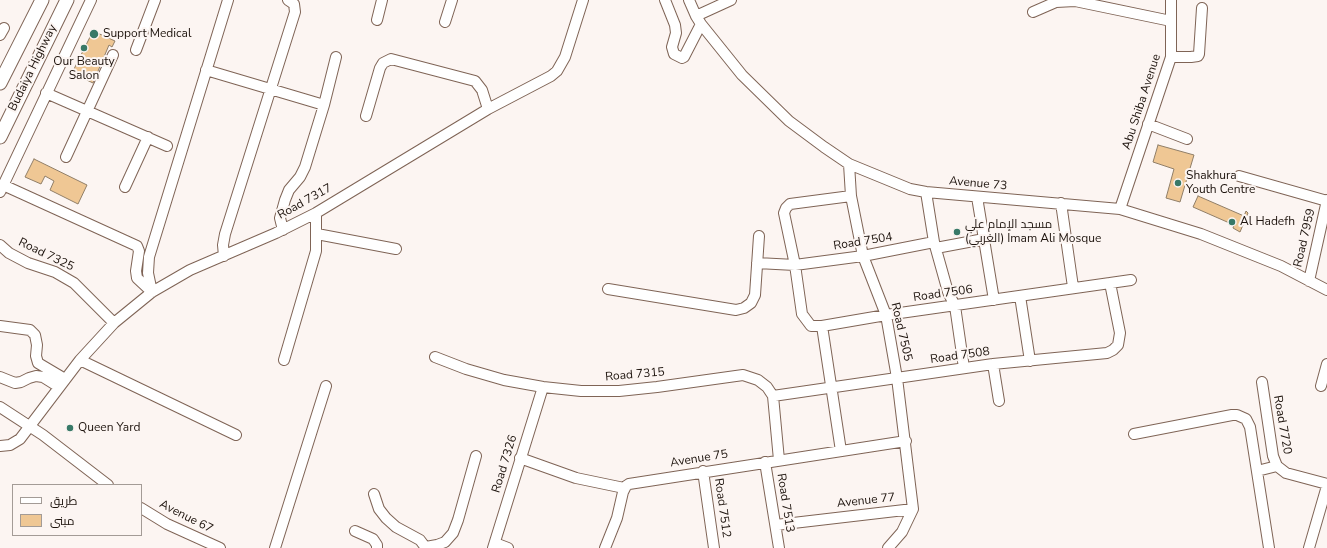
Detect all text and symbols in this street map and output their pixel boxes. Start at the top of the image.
street label: Budaiya Highway [6,22,60,114]
place label: Support Medical [103,27,192,41]
marker: Support Medical [88,28,100,40]
marker: Our Beauty Salon [79,43,89,53]
street label: Abu Shiba Avenue [1120,52,1164,152]
place label: Our Beauty Salon [53,55,115,83]
place label: Shakhura Youth Centre [1186,169,1255,197]
street label: Avenue 73 [948,174,1008,194]
marker: Shakhura Youth Centre [1173,178,1183,188]
street label: Road 7317 [275,181,335,223]
street label: Road 7959 [1291,207,1319,269]
place label: Al Hadefh [1240,215,1295,229]
marker: Al Hadefh [1227,217,1237,227]
place label: مسجد الإمام علي (الغربي) Imam Ali Mosque [965,218,1101,246]
marker: مسجد الإمام علي (الغربي) Imam Ali Mosque [952,227,962,237]
street label: Road 7504 [832,230,894,254]
street label: Road 7325 [16,235,76,275]
street label: Road 7506 [912,283,974,305]
street label: Road 7505 [887,301,915,363]
street label: Road 7508 [929,345,991,367]
street label: Road 7315 [605,365,665,385]
street label: Road 7720 [1270,394,1294,456]
place label: Queen Yard [78,421,140,435]
marker: Queen Yard [65,423,75,433]
street label: Road 7326 [489,433,521,495]
street label: Avenue 75 [669,447,729,471]
street label: Road 7513 [773,472,797,534]
street label: Road 7512 [711,477,733,539]
legend [12,484,142,536]
street label: Avenue 77 [836,491,896,511]
text: طريق [50,493,77,509]
street label: Avenue 67 [157,497,215,537]
text: مبنى [50,513,75,529]

